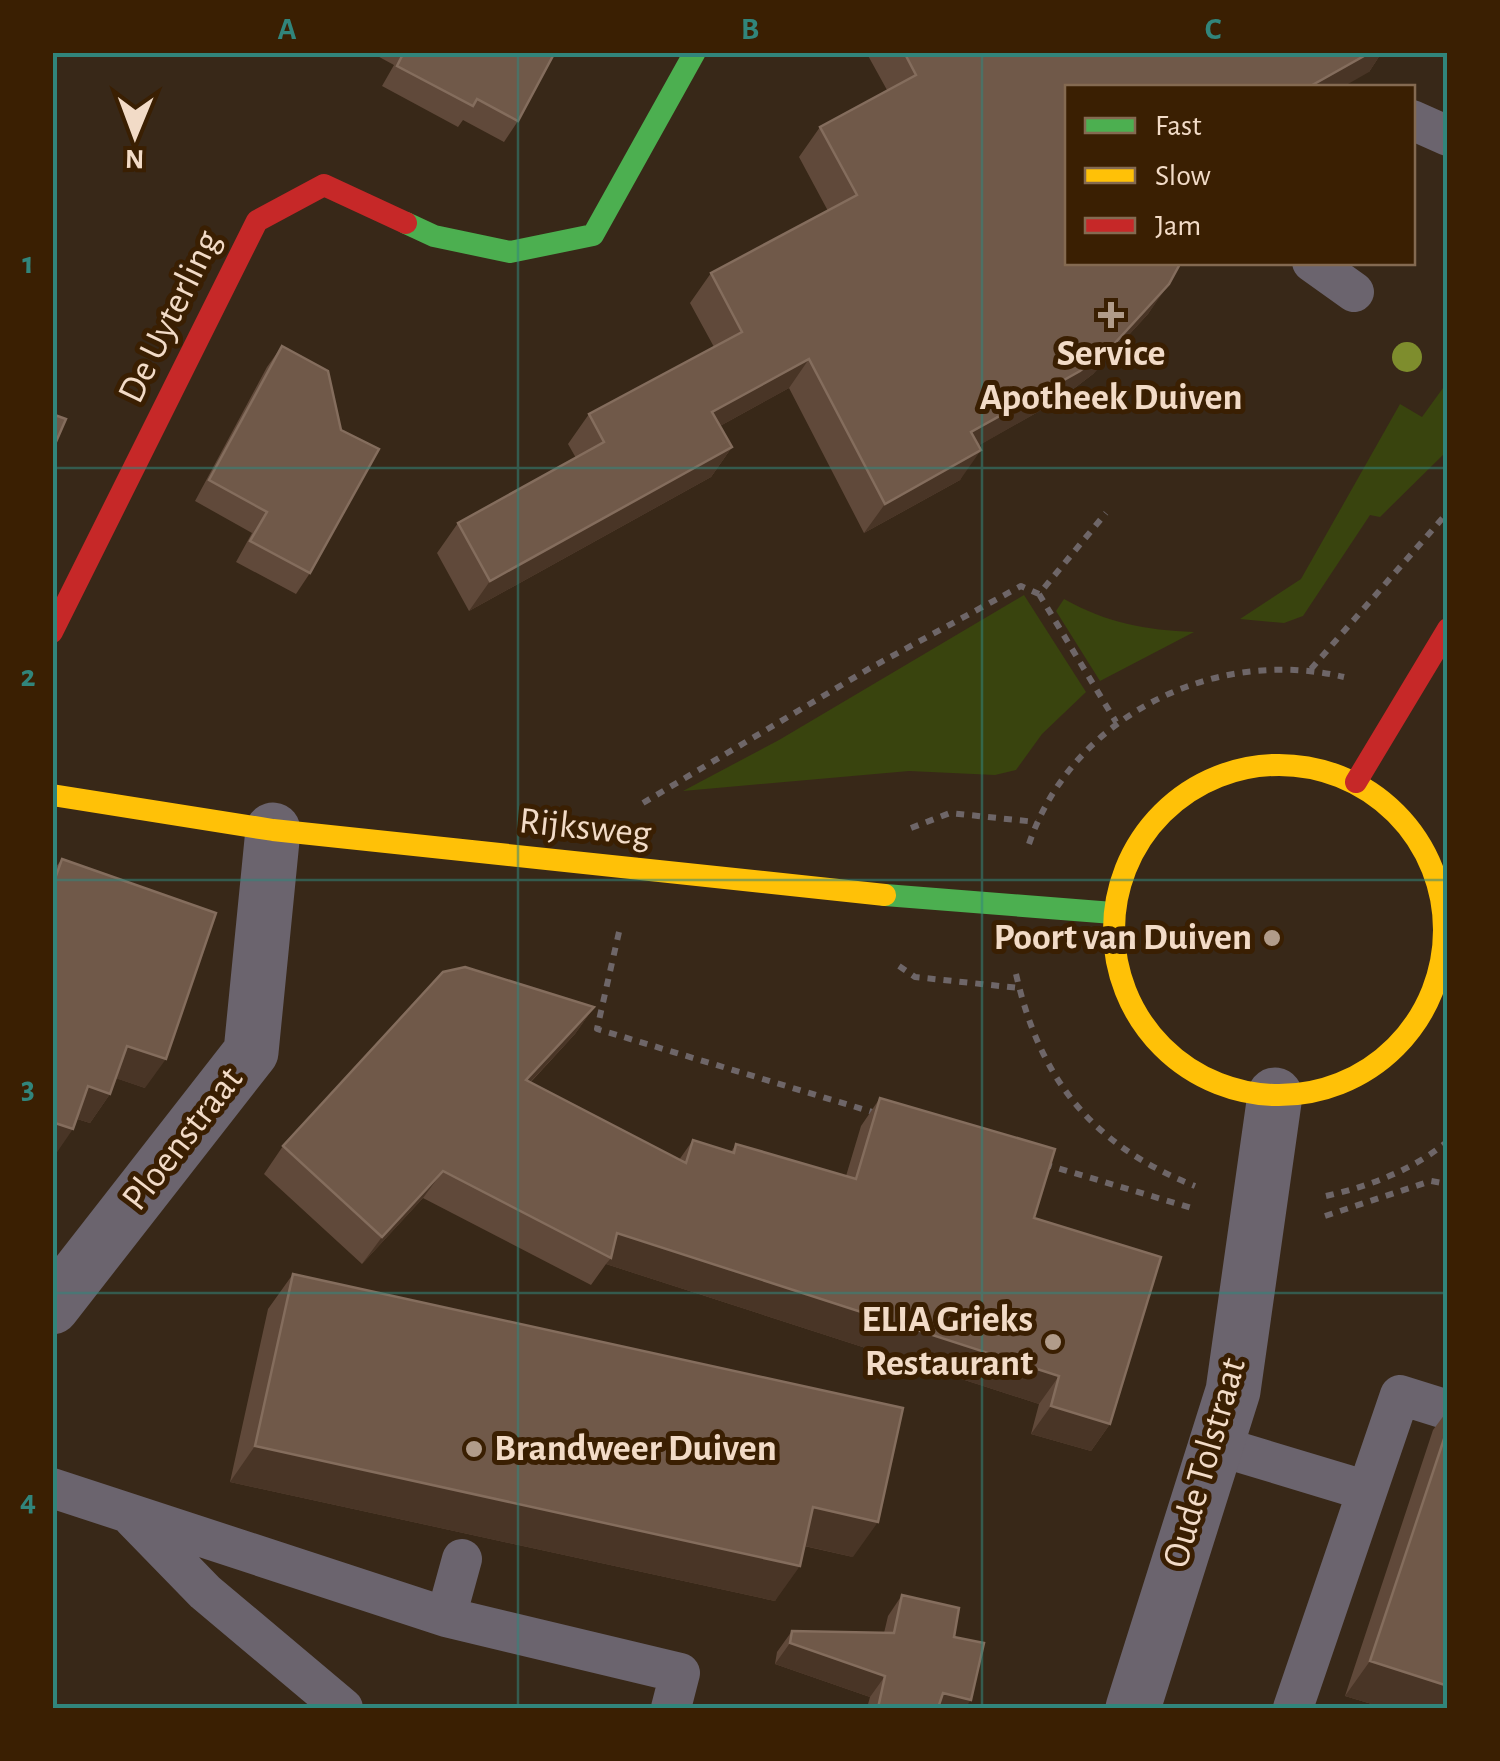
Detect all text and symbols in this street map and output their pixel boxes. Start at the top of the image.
text: A [277,13,297,45]
text: B [741,13,759,45]
text: C [1205,13,1222,45]
north arrow [85,85,185,185]
legend [1065,85,1415,265]
text: Fast [1155,111,1202,141]
text: N [125,144,145,172]
text: Slow [1155,161,1211,191]
text: Jam [1155,211,1201,241]
street label: De Uyterling [112,224,228,409]
text: 1 [22,247,34,279]
marker: Service Apotheek Duiven [1100,304,1122,326]
place label: Service Apotheek Duiven [980,335,1243,417]
text: 2 [20,660,36,692]
street label: Rijksweg [517,802,653,854]
place label: Poort van Duiven [993,919,1252,957]
marker: Poort van Duiven [1261,927,1283,949]
street label: Ploenstraat [116,1060,250,1218]
text: 3 [21,1072,35,1104]
place label: ELIA Grieks Restaurant [861,1301,1033,1383]
marker: ELIA Grieks Restaurant [1042,1331,1064,1353]
street label: Oude Tolstraat [1157,1354,1253,1572]
place label: Brandweer Duiven [494,1430,777,1468]
marker: Brandweer Duiven [463,1438,485,1460]
text: 4 [20,1485,36,1517]

